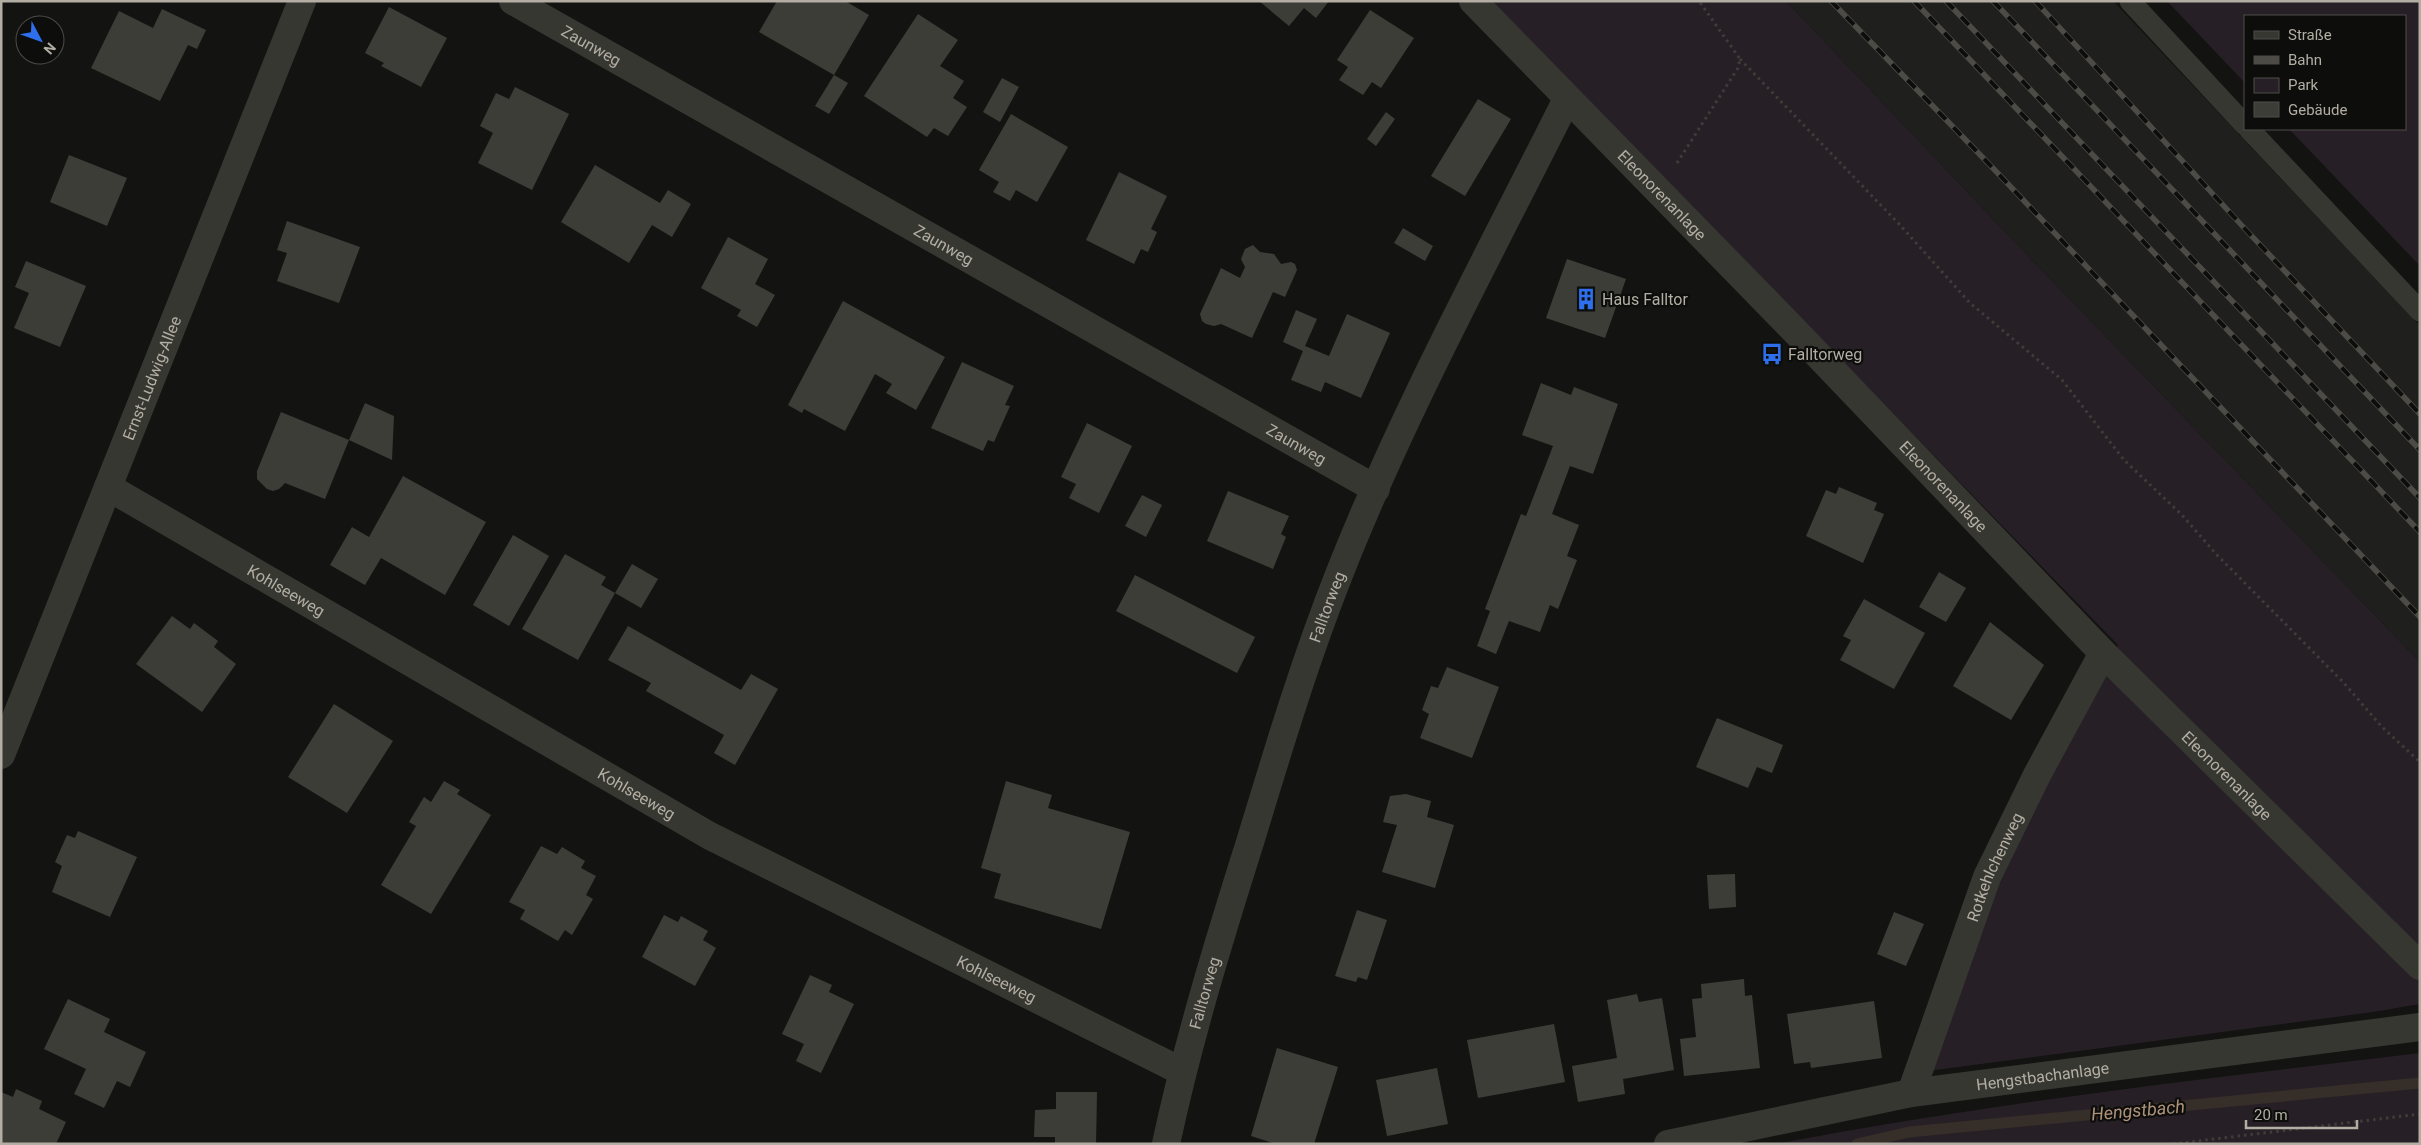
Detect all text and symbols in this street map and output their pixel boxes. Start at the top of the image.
north arrow [15,15,65,65]
legend [2244,15,2406,130]
street label: Zaunweg [558,21,625,70]
text: Straße [2288,26,2332,44]
text: N [41,40,59,58]
text: Bahn [2288,51,2322,69]
text: Park [2288,76,2319,94]
text: Gebäude [2288,101,2347,119]
street label: Eleonorenanlage [1614,146,1711,244]
street label: Zaunweg [911,220,977,269]
building icon: Haus Falltor [1573,286,1599,312]
place label: Haus Falltor [1602,290,1688,309]
street label: Ernst-Ludwig-Allee [118,313,185,443]
bus stop icon: Falltorweg [1759,341,1785,367]
place label: Falltorweg [1788,345,1862,364]
street label: Zaunweg [1263,420,1330,468]
street label: Eleonorenanlage [1896,437,1991,536]
street label: Kohlseeweg [244,560,328,620]
street label: Falltorweg [1305,569,1349,645]
street label: Eleonorenanlage [2178,727,2276,824]
street label: Kohlseeweg [594,764,679,823]
street label: Rotkehlchenweg [1963,809,2027,924]
street label: Kohlseeweg [954,951,1039,1007]
street label: Falltorweg [1185,954,1224,1031]
street label: Hengstbachanlage [1975,1058,2110,1094]
water label: Hengstbach [2090,1095,2186,1125]
scale bar [2246,1098,2357,1130]
text: 20 m [2254,1106,2288,1124]

